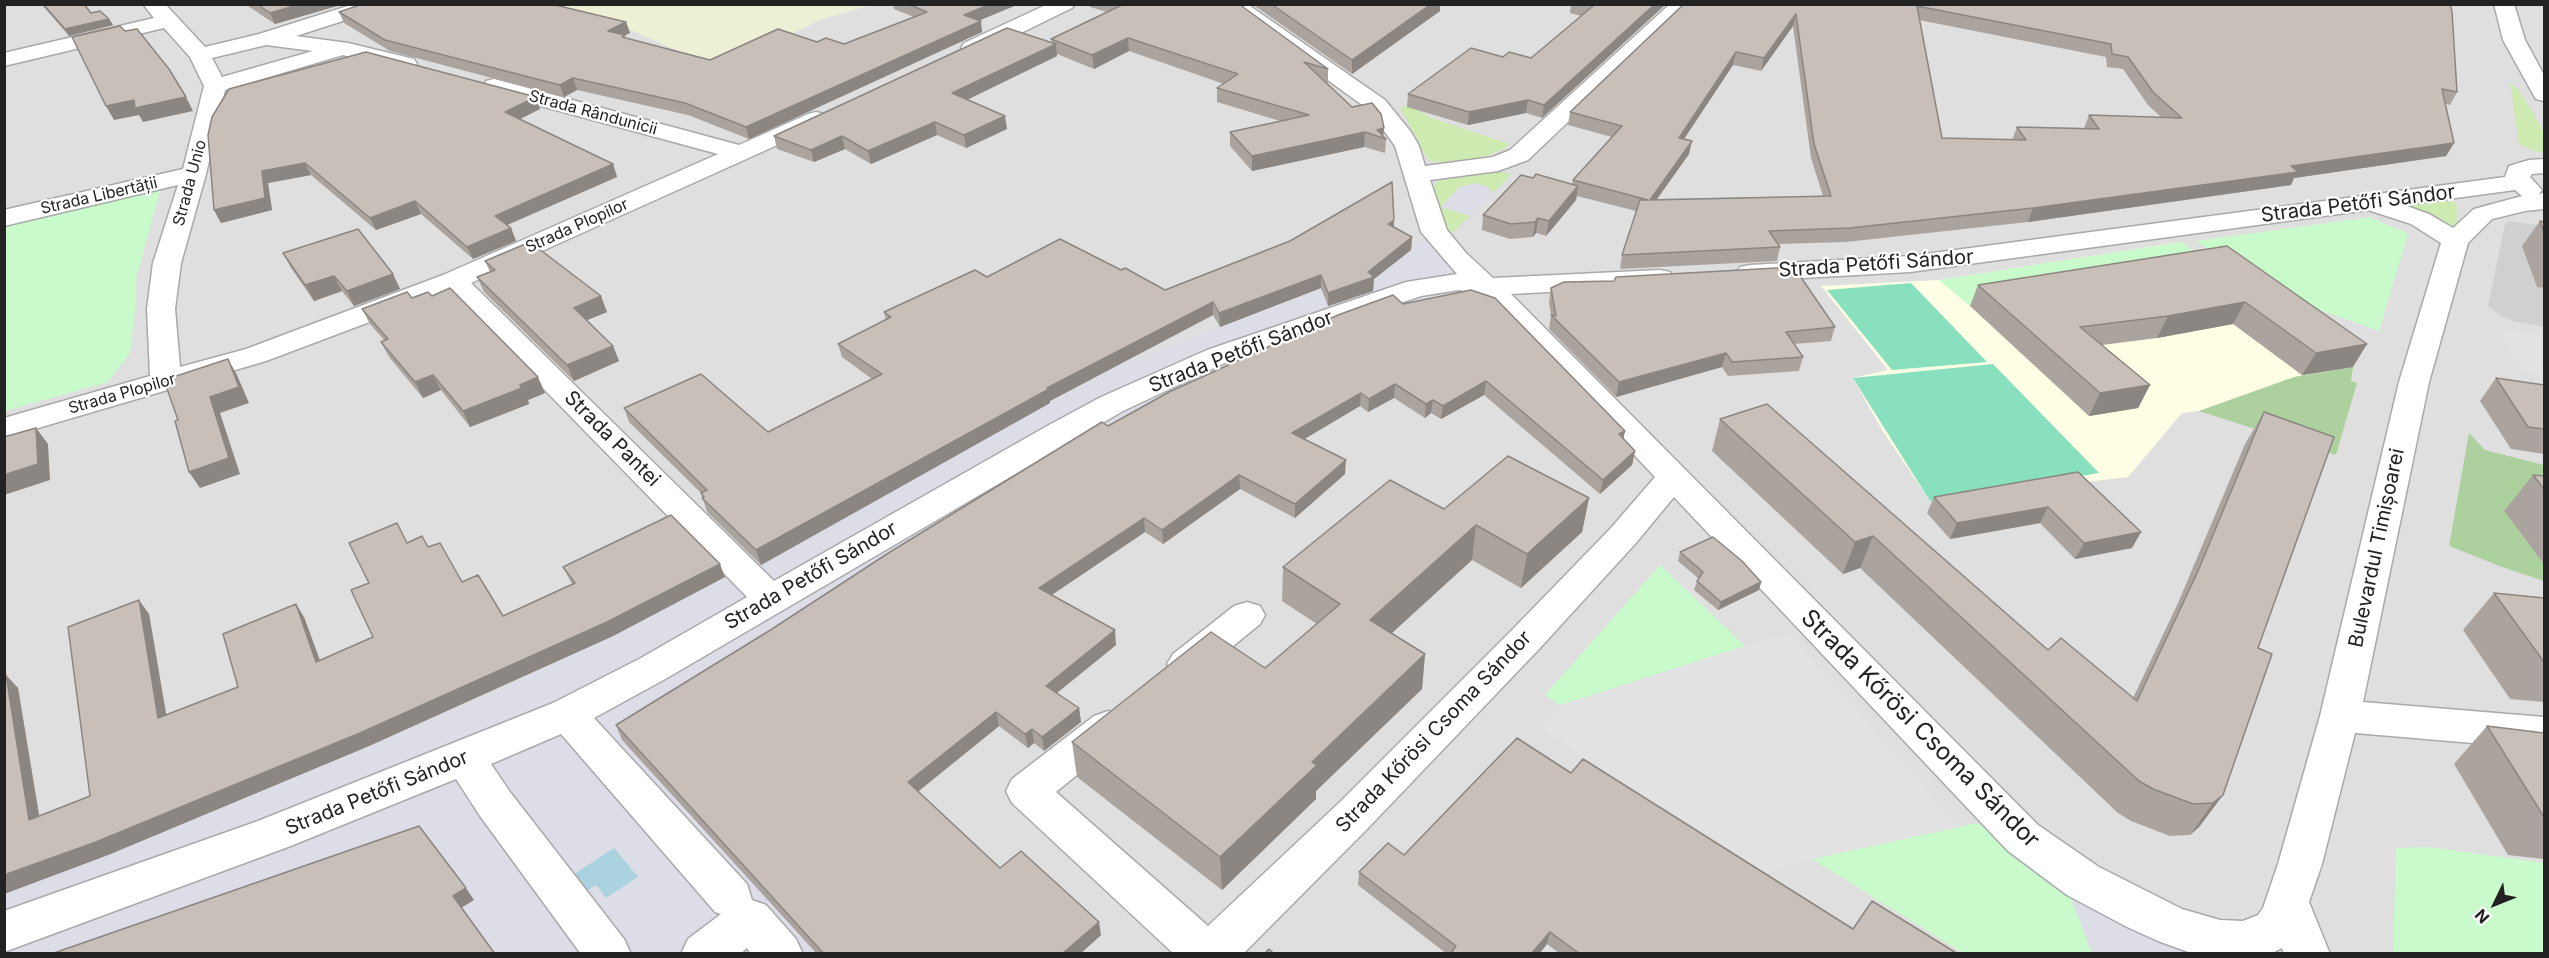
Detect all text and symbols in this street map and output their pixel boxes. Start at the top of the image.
street label: Strada Rândunicii [527,87,659,139]
street label: Strada Unio [169,138,211,228]
street label: Strada Libertății [39,173,159,219]
street label: Strada Petőfi Sándor [2260,180,2456,228]
street label: Strada Plopilor [523,195,631,257]
street label: Strada Petőfi Sándor [1778,245,1974,283]
street label: Strada Petőfi Sándor [1145,306,1337,398]
street label: Strada Plopilor [66,370,178,418]
street label: Strada Pantei [559,386,665,492]
street label: Bulevardul Timișoarei [2344,446,2410,650]
street label: Strada Petőfi Sándor [720,517,902,635]
street label: Strada Kőrösi Csoma Sándor [1795,604,2045,854]
street label: Strada Kőrösi Csoma Sándor [1331,626,1537,838]
street label: Strada Petőfi Sándor [282,745,472,841]
north arrow [2465,874,2525,934]
text: N [2470,905,2493,928]

